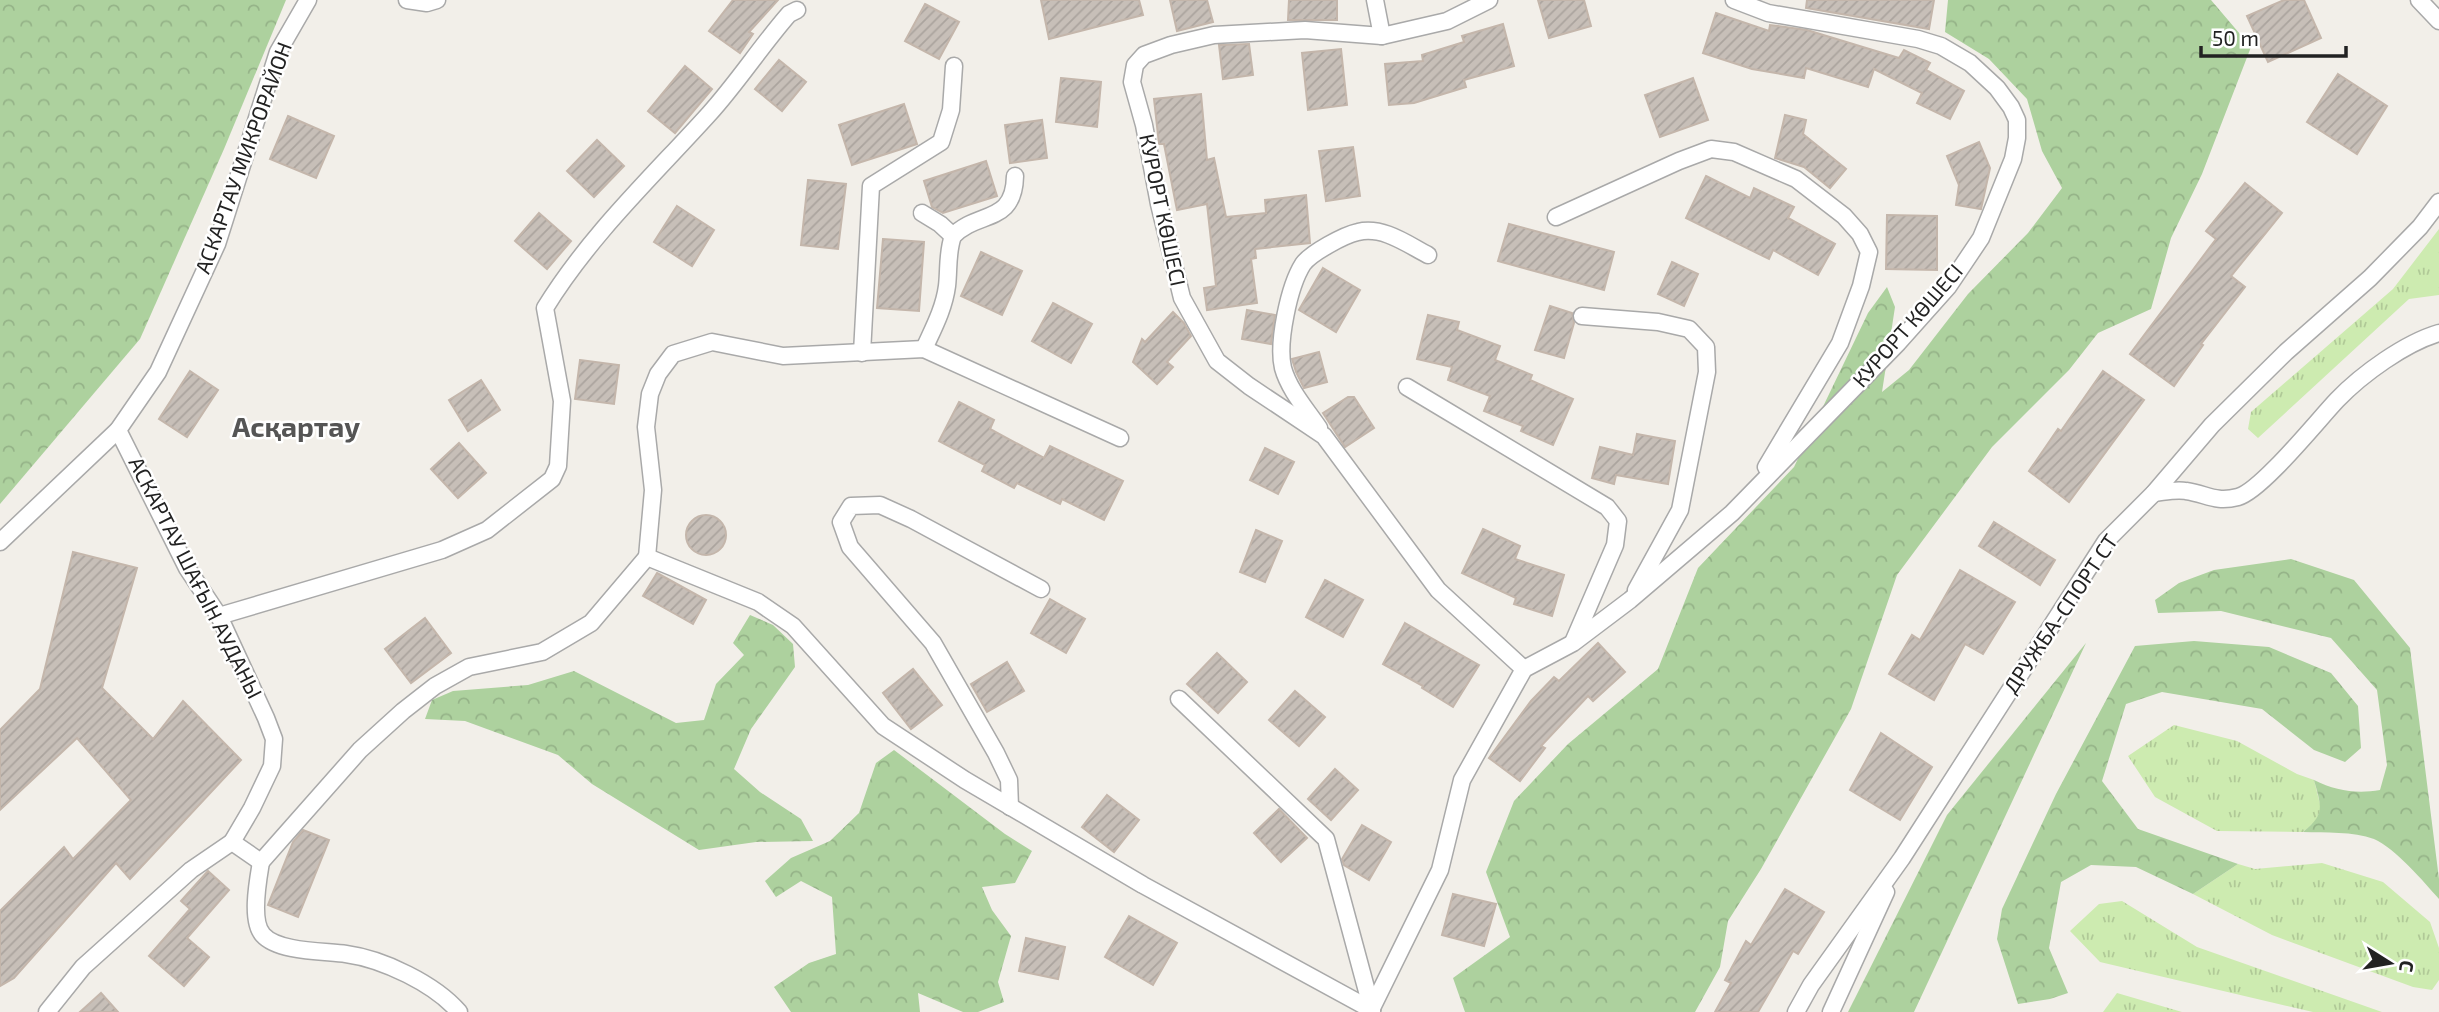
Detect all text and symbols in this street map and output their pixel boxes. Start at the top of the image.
scale bar [2201,14,2346,58]
text: 50 m [2212,25,2259,50]
street label: АСКАРТАУ МИКРОРАЙОН [189,38,296,277]
street label: КУРОРТ КӨШЕСІ [1135,131,1192,288]
street label: КУРОРТ КӨШЕСІ [1847,258,1967,392]
district label: Асқартау [232,409,360,443]
street label: АСКАРТАУ ШАҒЫН АУДАНЫ [124,452,268,702]
street label: ДРУЖБА-СПОРТ СТ [1997,529,2122,697]
north arrow [2355,928,2425,998]
text: С [2395,959,2420,974]

